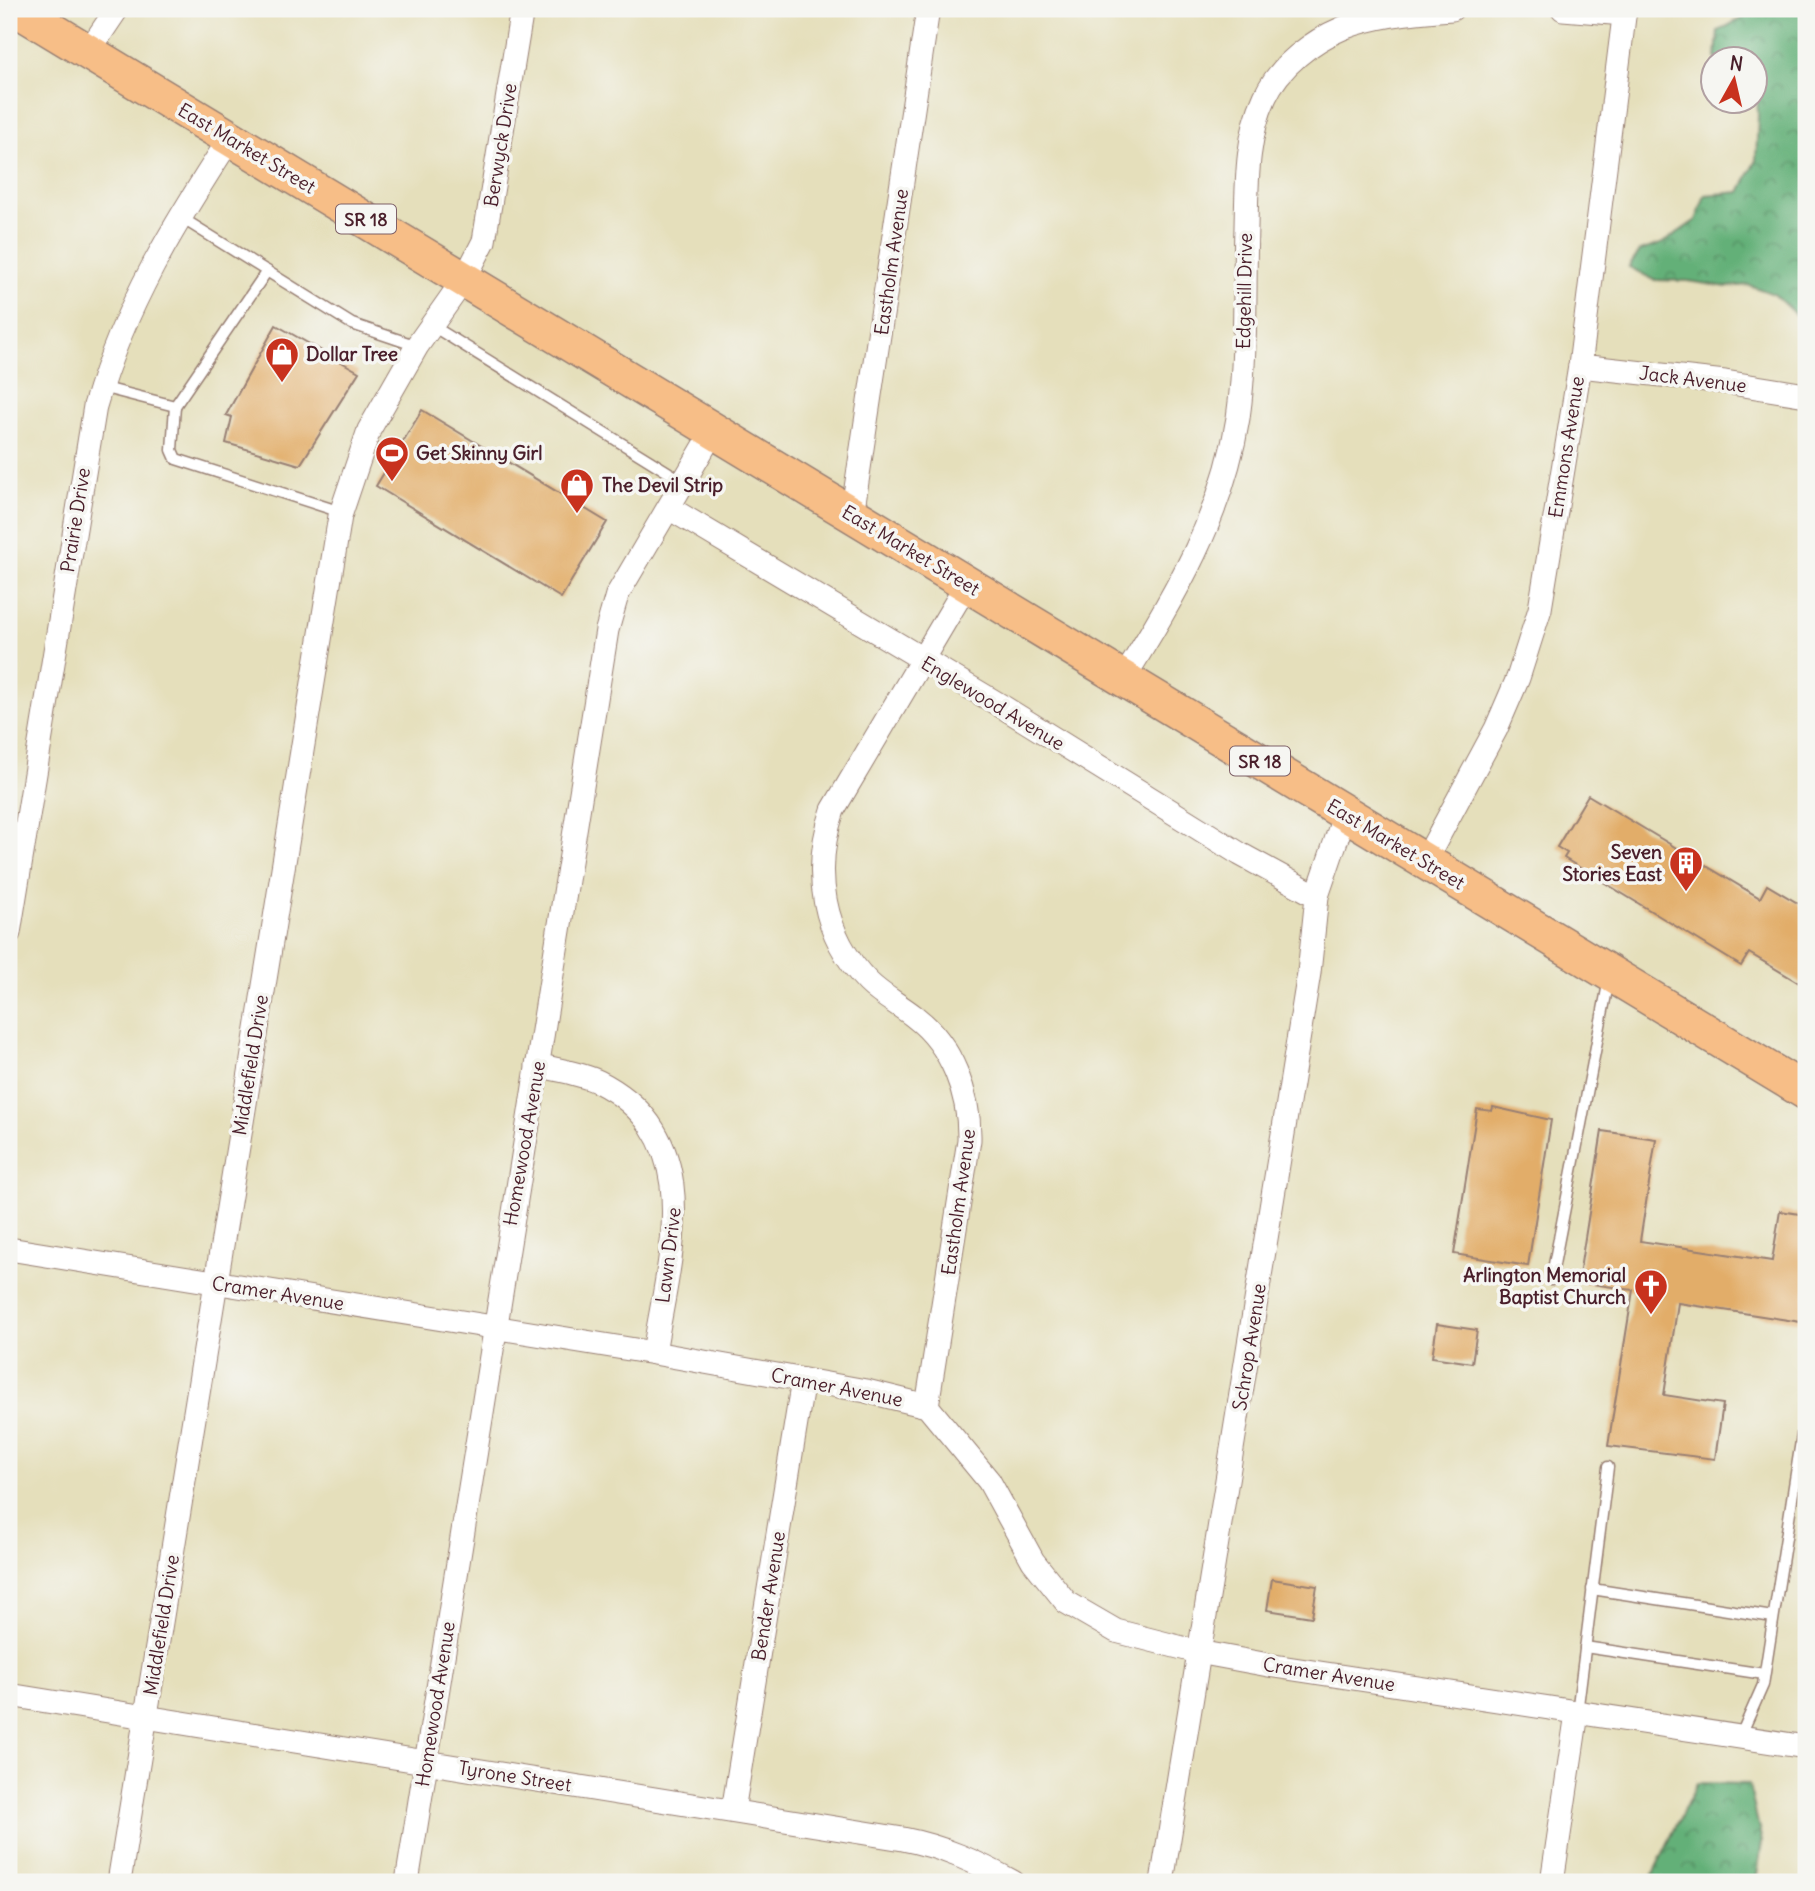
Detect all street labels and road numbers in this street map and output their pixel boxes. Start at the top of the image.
street label: Berwyck Drive [478,81,522,209]
street label: East Market Street [174,97,320,199]
street label: Eastholm Avenue [869,187,913,337]
road number: SR 18 [336,204,396,233]
street label: Edgehill Drive [1231,233,1257,349]
street label: Jack Avenue [1638,361,1748,397]
street label: Emmons Avenue [1543,375,1589,519]
street label: Prairie Drive [55,466,95,574]
street label: East Market Street [838,499,984,601]
street label: Englewood Avenue [917,651,1069,755]
road number: SR 18 [1230,746,1290,776]
street label: East Market Street [1323,793,1469,895]
street label: Middlefield Drive [227,993,273,1137]
street label: Homewood Avenue [498,1059,550,1227]
street label: Eastholm Avenue [936,1127,980,1277]
street label: Lawn Drive [650,1206,686,1304]
street label: Cramer Avenue [210,1271,346,1315]
street label: Schrop Avenue [1227,1282,1271,1412]
street label: Cramer Avenue [769,1362,905,1412]
street label: Bender Avenue [746,1529,790,1663]
street label: Middlefield Drive [138,1553,184,1697]
street label: Homewood Avenue [410,1620,460,1788]
street label: Cramer Avenue [1261,1652,1397,1696]
street label: Tyrone Street [457,1755,573,1797]

